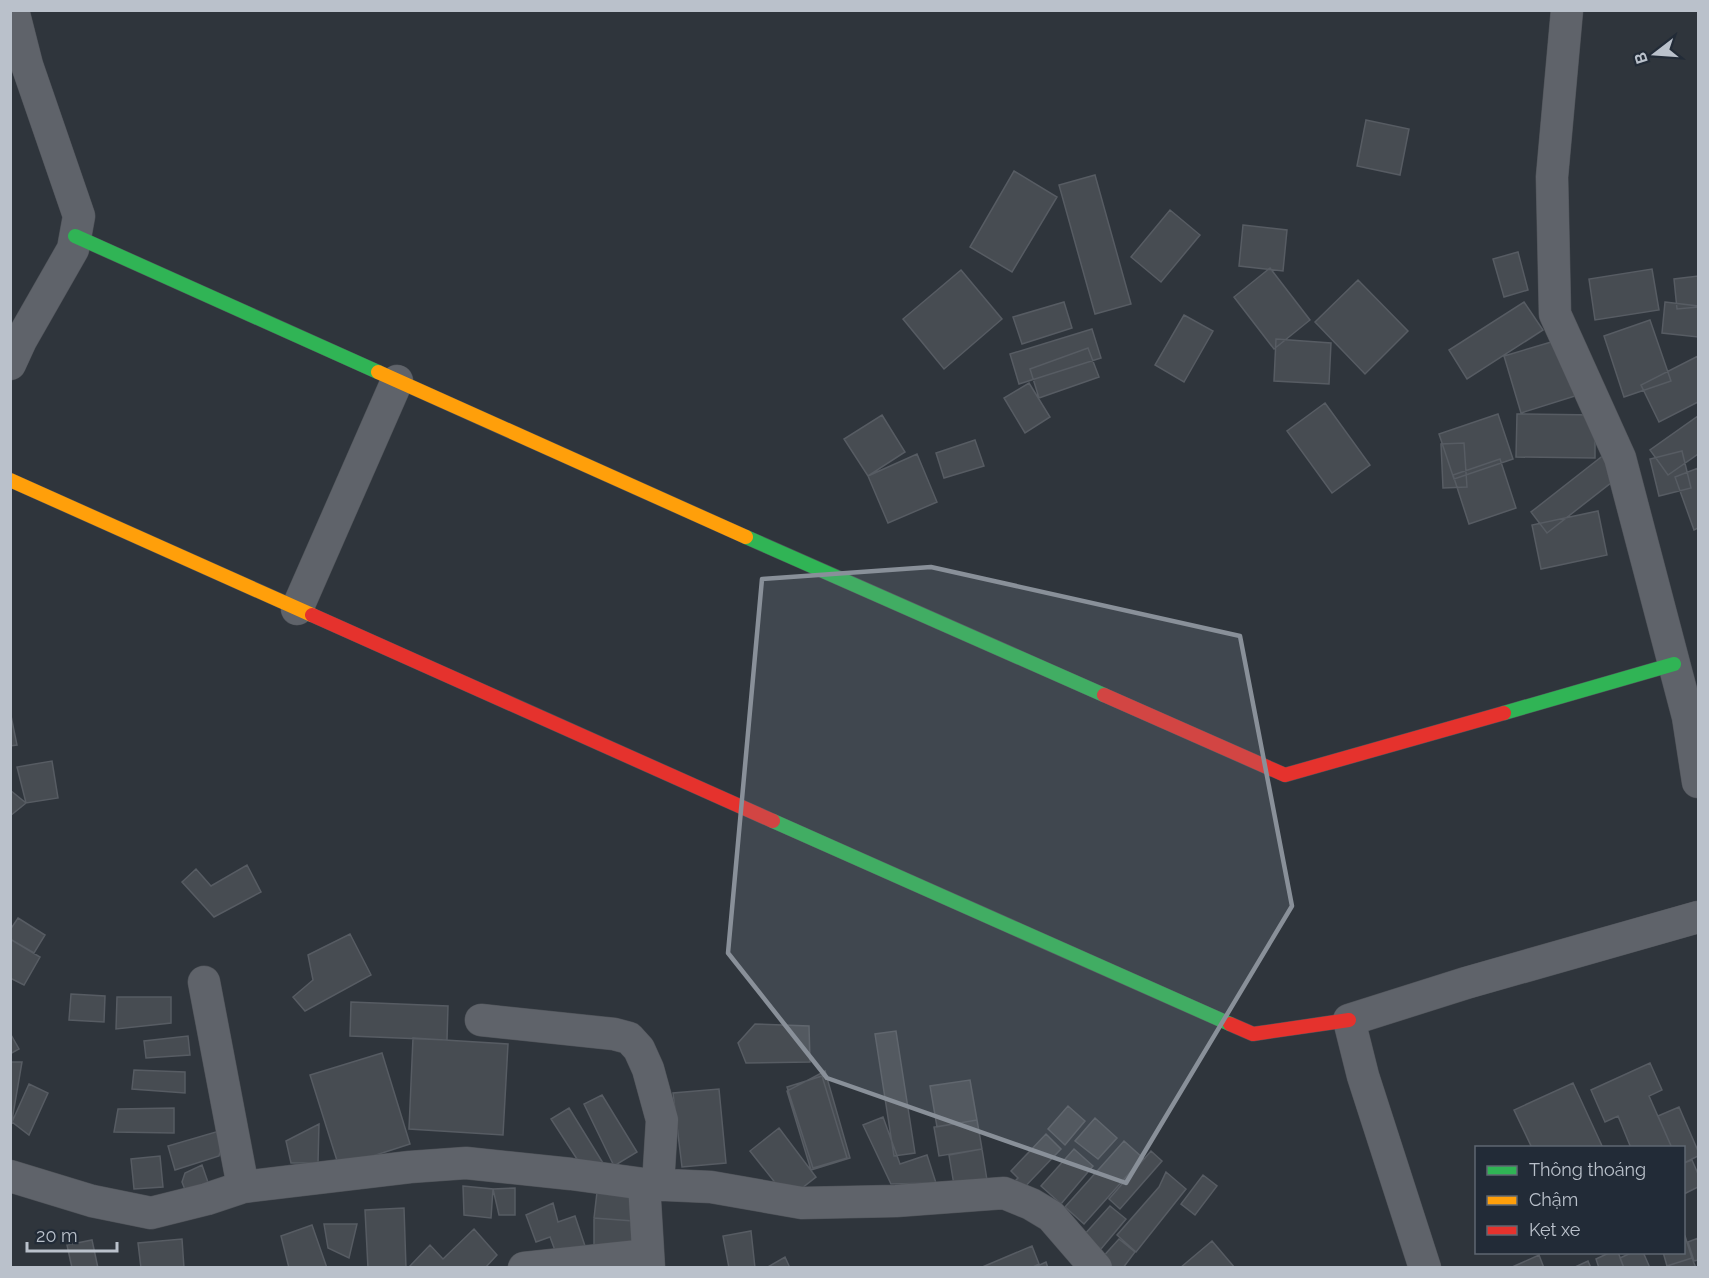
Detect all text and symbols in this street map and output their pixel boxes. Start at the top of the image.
north arrow [1625,24,1685,84]
text: B [1630,50,1652,66]
legend [1475,1146,1685,1254]
text: Thông thoáng [1529,1159,1646,1180]
text: Chậm [1529,1189,1578,1210]
scale bar [27,1215,117,1253]
text: Kẹt xe [1529,1219,1581,1240]
text: 20 m [36,1225,78,1246]

